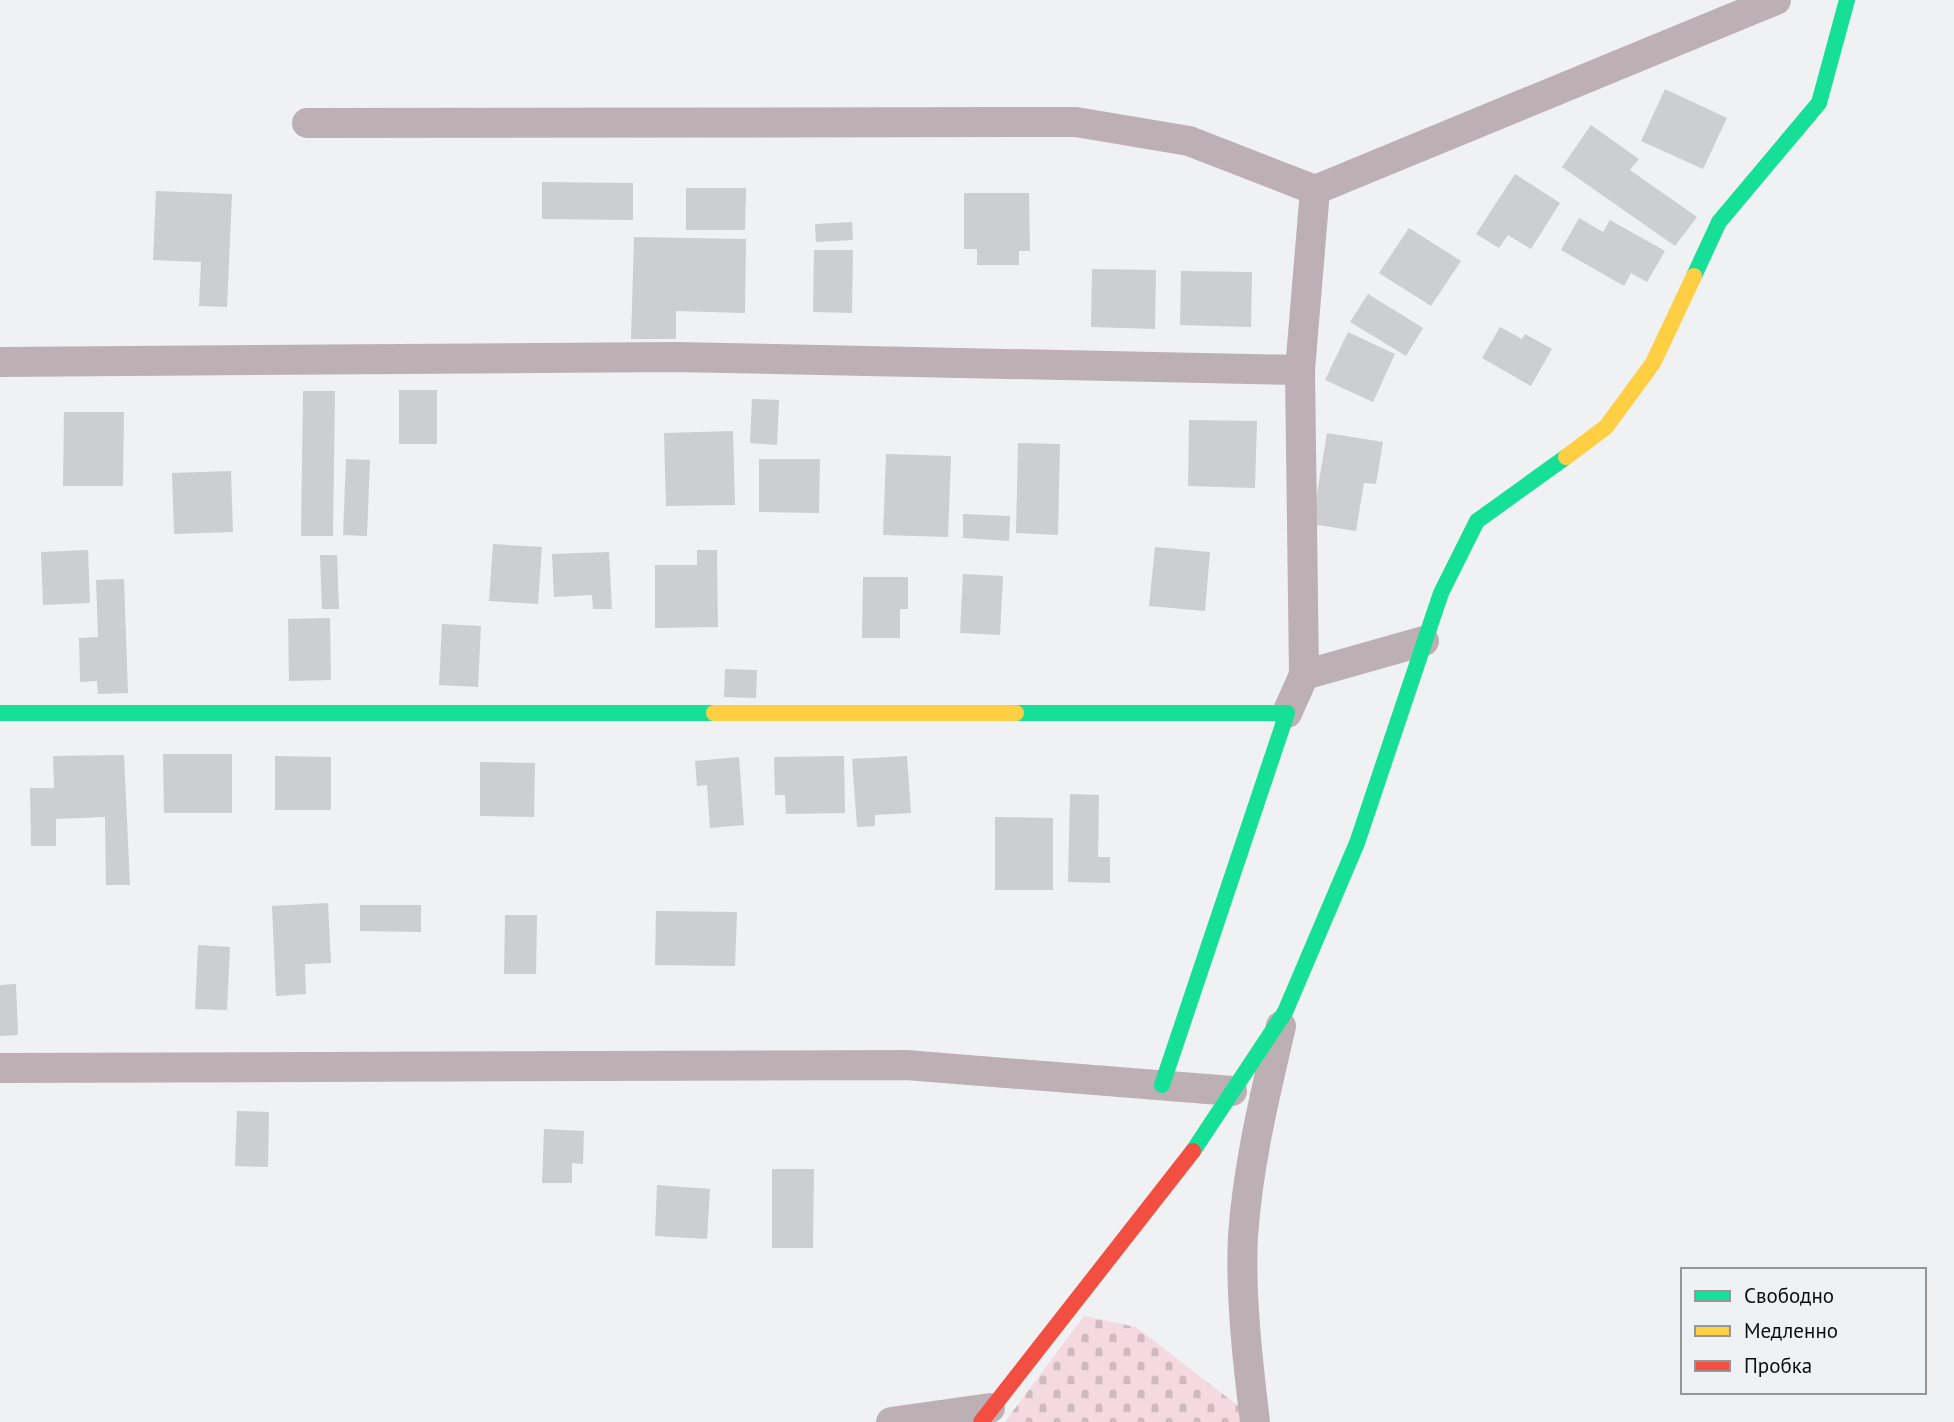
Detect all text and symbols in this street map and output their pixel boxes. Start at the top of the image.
legend [1681,1268,1926,1394]
text: Свободно [1744,1282,1834,1309]
text: Медленно [1744,1317,1838,1344]
text: Пробка [1744,1352,1812,1379]

